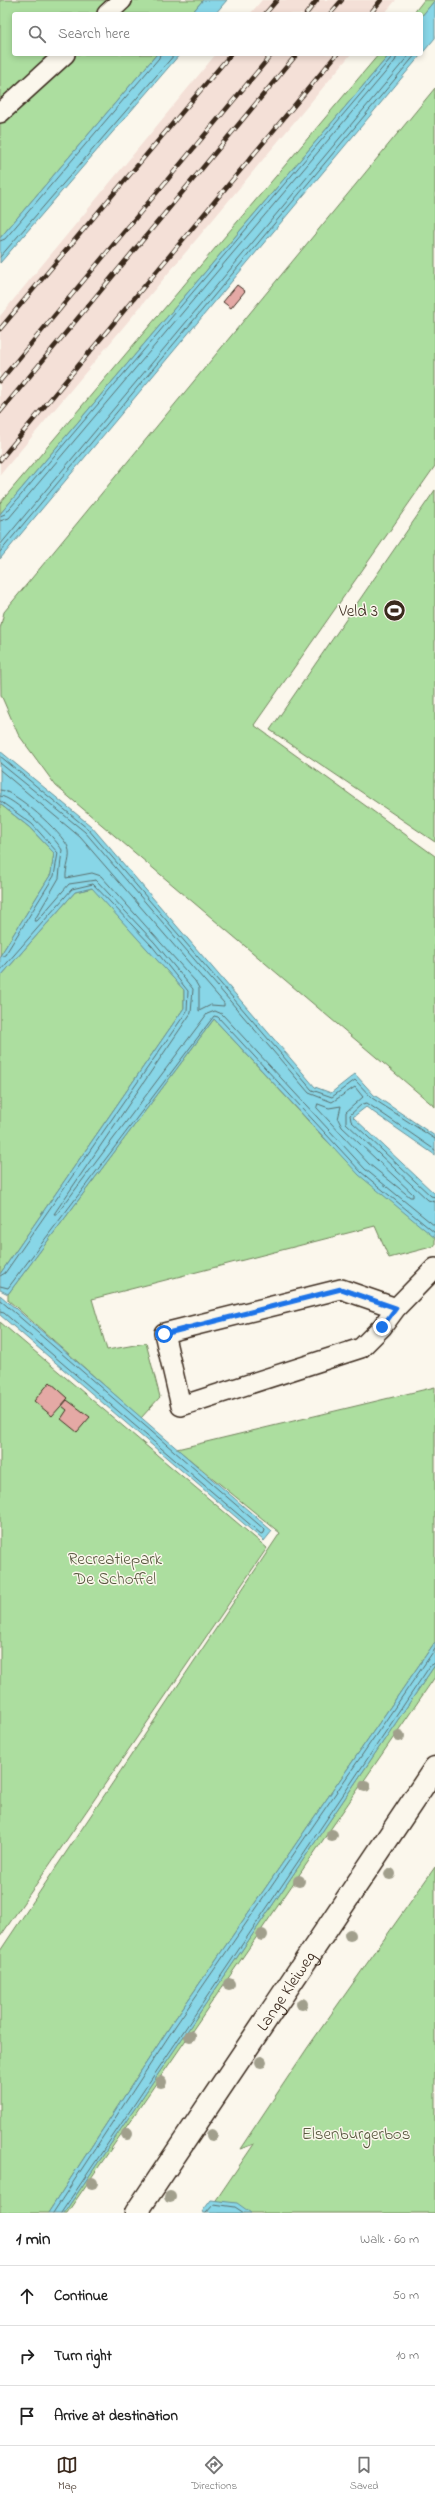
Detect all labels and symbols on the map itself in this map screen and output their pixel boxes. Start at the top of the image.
sports icon: Veld 3 [381,597,407,623]
place label: Veld 3 [338,599,378,624]
route end [373,1318,391,1336]
route start [155,1325,173,1343]
park label: Recreatiepark De Schoffel [68,1547,163,1592]
street label: Lange Kleiweg [251,1946,324,2036]
park label: Elsenburgerbos [302,2122,410,2149]

